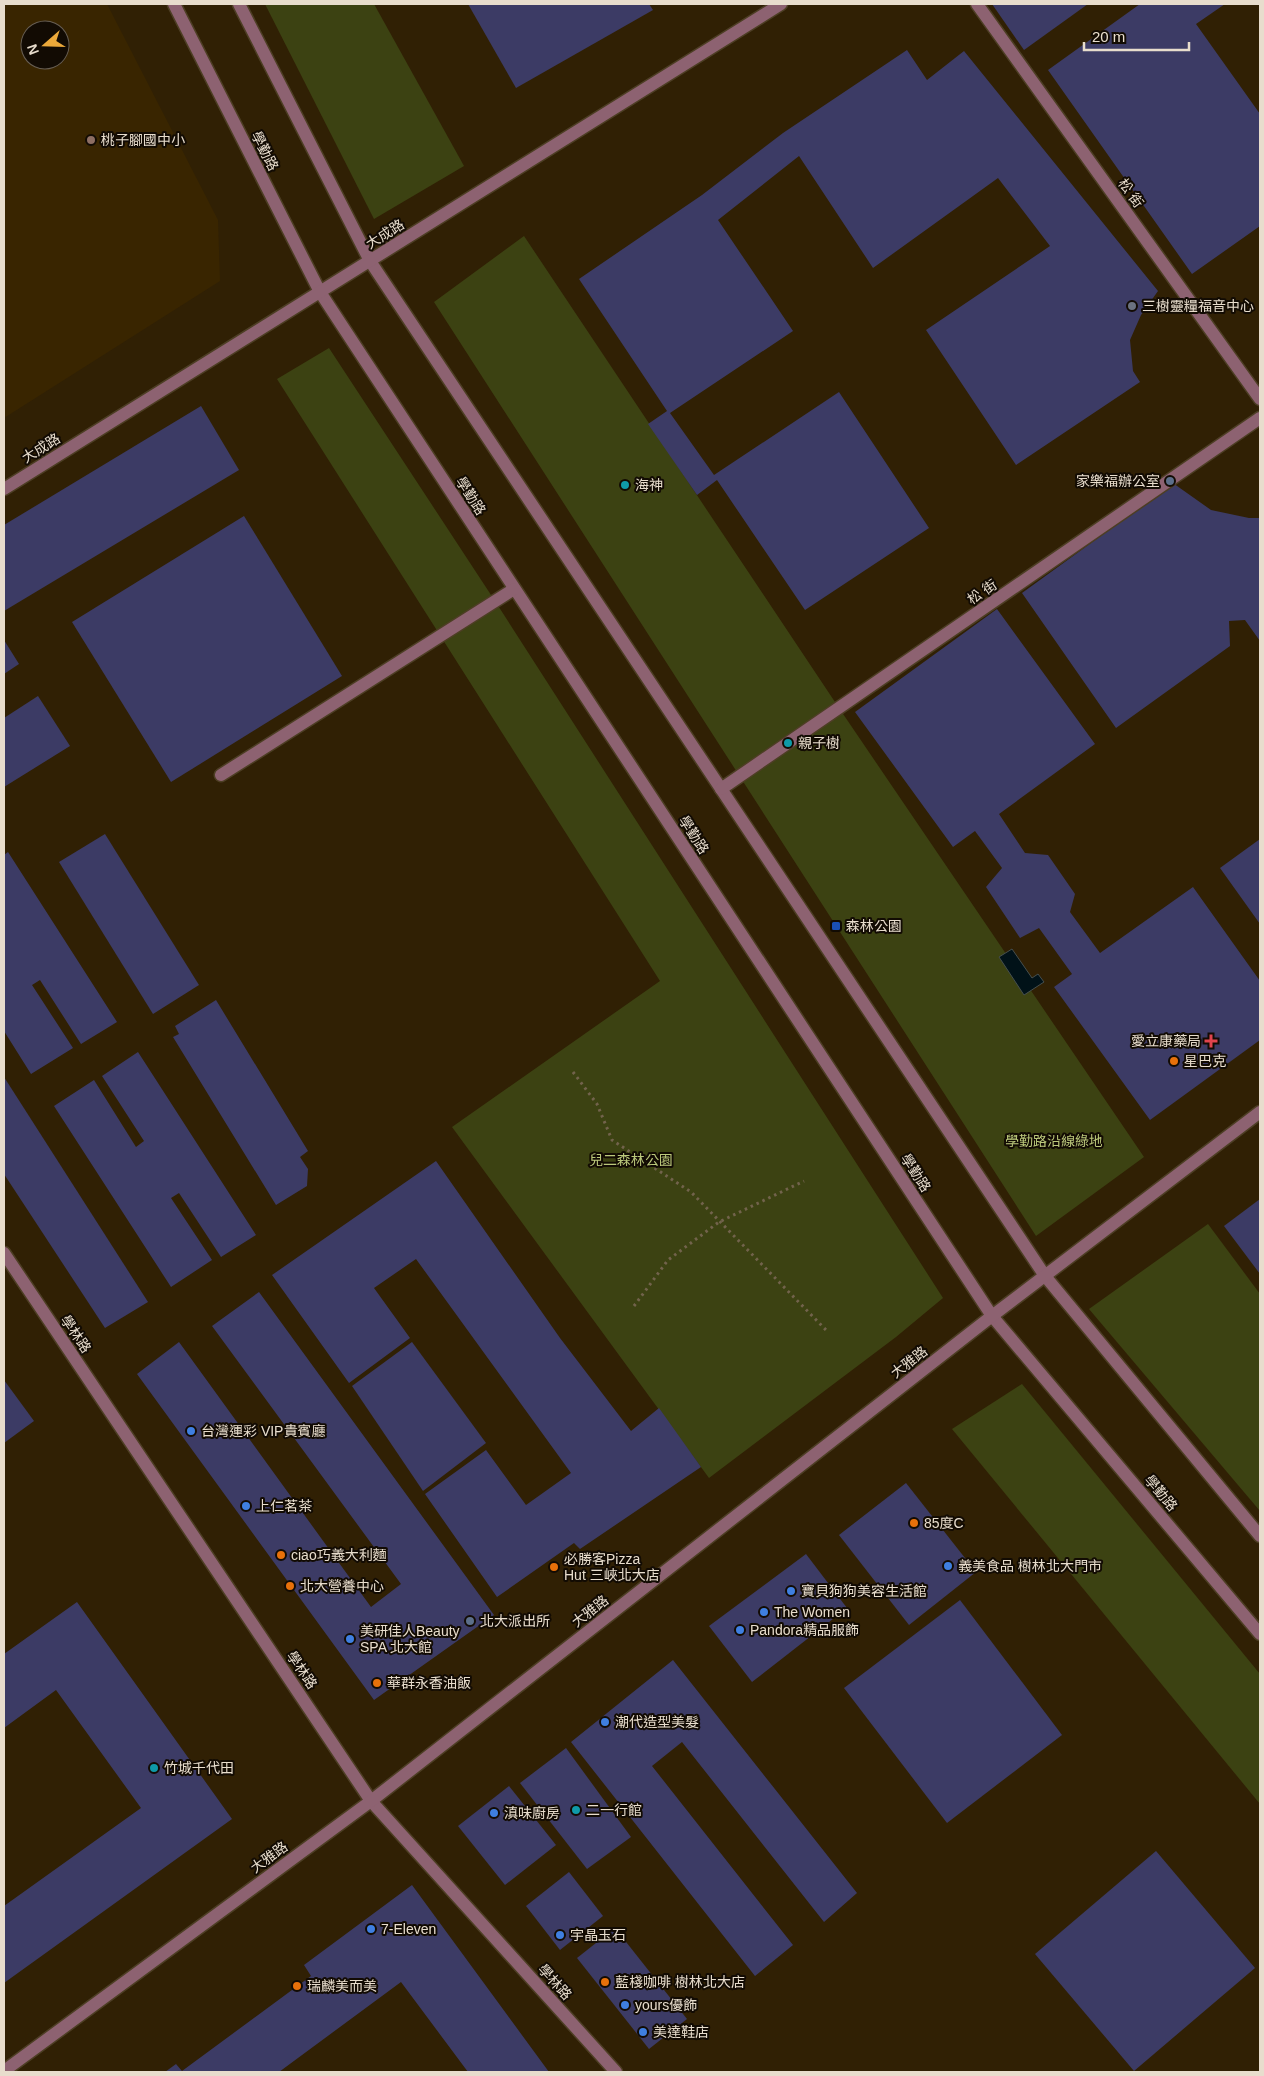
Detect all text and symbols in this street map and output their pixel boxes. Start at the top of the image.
north arrow [20,20,70,70]
scale bar [1084,20,1189,52]
text: 20 m [1092,28,1125,45]
text: N [24,42,42,57]
street label: 學勤路 [248,129,282,173]
place label: 桃子腳國中小 [101,132,185,148]
marker: 桃子腳國中小 [85,134,97,146]
street label: 松 街 [1115,175,1147,211]
street label: 大成路 [363,216,407,252]
place label: 三樹靈糧福音中心 [1142,298,1254,314]
marker: 三樹靈糧福音中心 [1126,300,1138,312]
street label: 大成路 [19,430,63,466]
place label: 家樂福辦公室 [1076,473,1160,489]
street label: 學勤路 [453,474,489,518]
marker: 家樂福辦公室 [1164,475,1176,487]
place label: 海神 [635,477,663,493]
marker: 海神 [619,479,631,491]
street label: 松 街 [964,576,1000,608]
place label: 親子樹 [798,735,840,751]
marker: 親子樹 [782,737,794,749]
street label: 學勤路 [676,813,712,857]
place label: 森林公園 [846,918,902,934]
marker: 森林公園 [830,920,842,932]
place label: 愛立康藥局 [1131,1033,1201,1049]
marker: 愛立康藥局 [1205,1035,1217,1047]
place label: 星巴克 [1184,1053,1226,1069]
marker: 星巴克 [1168,1055,1180,1067]
park label: 學勤路沿線綠地 [1005,1133,1103,1149]
street label: 學勤路 [898,1151,934,1195]
park label: 兒二森林公園 [589,1152,673,1168]
street label: 學林路 [58,1312,94,1356]
street label: 大雅路 [888,1343,930,1381]
place label: 台灣運彩 VIP貴賓廳 [201,1423,325,1439]
marker: 台灣運彩 VIP貴賓廳 [185,1425,197,1437]
street label: 學勤路 [1141,1472,1181,1514]
place label: 上仁茗茶 [256,1498,312,1514]
marker: 上仁茗茶 [240,1500,252,1512]
place label: 85度C [924,1515,964,1531]
marker: 85度C [908,1517,920,1529]
place label: ciao巧義大利麵 [291,1547,387,1563]
marker: ciao巧義大利麵 [275,1549,287,1561]
place label: 必勝客Pizza Hut 三峽北大店 [564,1551,660,1583]
place label: 義美食品 樹林北大門市 [958,1558,1102,1574]
marker: 義美食品 樹林北大門市 [942,1560,954,1572]
marker: 必勝客Pizza Hut 三峽北大店 [548,1561,560,1573]
place label: 北大營養中心 [300,1578,384,1594]
marker: 北大營養中心 [284,1580,296,1592]
place label: 寶貝狗狗美容生活館 [801,1583,927,1599]
marker: 寶貝狗狗美容生活館 [785,1585,797,1597]
street label: 大雅路 [569,1592,611,1630]
place label: The Women [774,1604,850,1620]
marker: The Women [758,1606,770,1618]
place label: 北大派出所 [480,1613,550,1629]
marker: 北大派出所 [464,1615,476,1627]
place label: Pandora精品服飾 [750,1622,859,1638]
place label: 美研佳人Beauty SPA 北大館 [360,1623,460,1655]
marker: Pandora精品服飾 [734,1624,746,1636]
marker: 美研佳人Beauty SPA 北大館 [344,1633,356,1645]
street label: 學林路 [284,1648,320,1692]
place label: 華群永香油飯 [387,1675,471,1691]
marker: 華群永香油飯 [371,1677,383,1689]
place label: 潮代造型美髮 [615,1714,699,1730]
marker: 潮代造型美髮 [599,1716,611,1728]
place label: 竹城千代田 [164,1760,234,1776]
marker: 竹城千代田 [148,1762,160,1774]
place label: 二一行館 [586,1802,642,1818]
marker: 二一行館 [570,1804,582,1816]
place label: 滇味廚房 [504,1805,560,1821]
marker: 滇味廚房 [488,1807,500,1819]
street label: 大雅路 [247,1838,291,1876]
place label: 7-Eleven [381,1921,436,1937]
marker: 7-Eleven [365,1923,377,1935]
place label: 宇晶玉石 [570,1927,626,1943]
marker: 宇晶玉石 [554,1929,566,1941]
street label: 學林路 [535,1961,575,2003]
place label: 藍棧咖啡 樹林北大店 [615,1974,745,1990]
marker: 藍棧咖啡 樹林北大店 [599,1976,611,1988]
place label: 瑞麟美而美 [307,1978,377,1994]
marker: 瑞麟美而美 [291,1980,303,1992]
place label: yours優飾 [635,1997,697,2013]
marker: yours優飾 [619,1999,631,2011]
place label: 美達鞋店 [653,2024,709,2040]
marker: 美達鞋店 [637,2026,649,2038]

